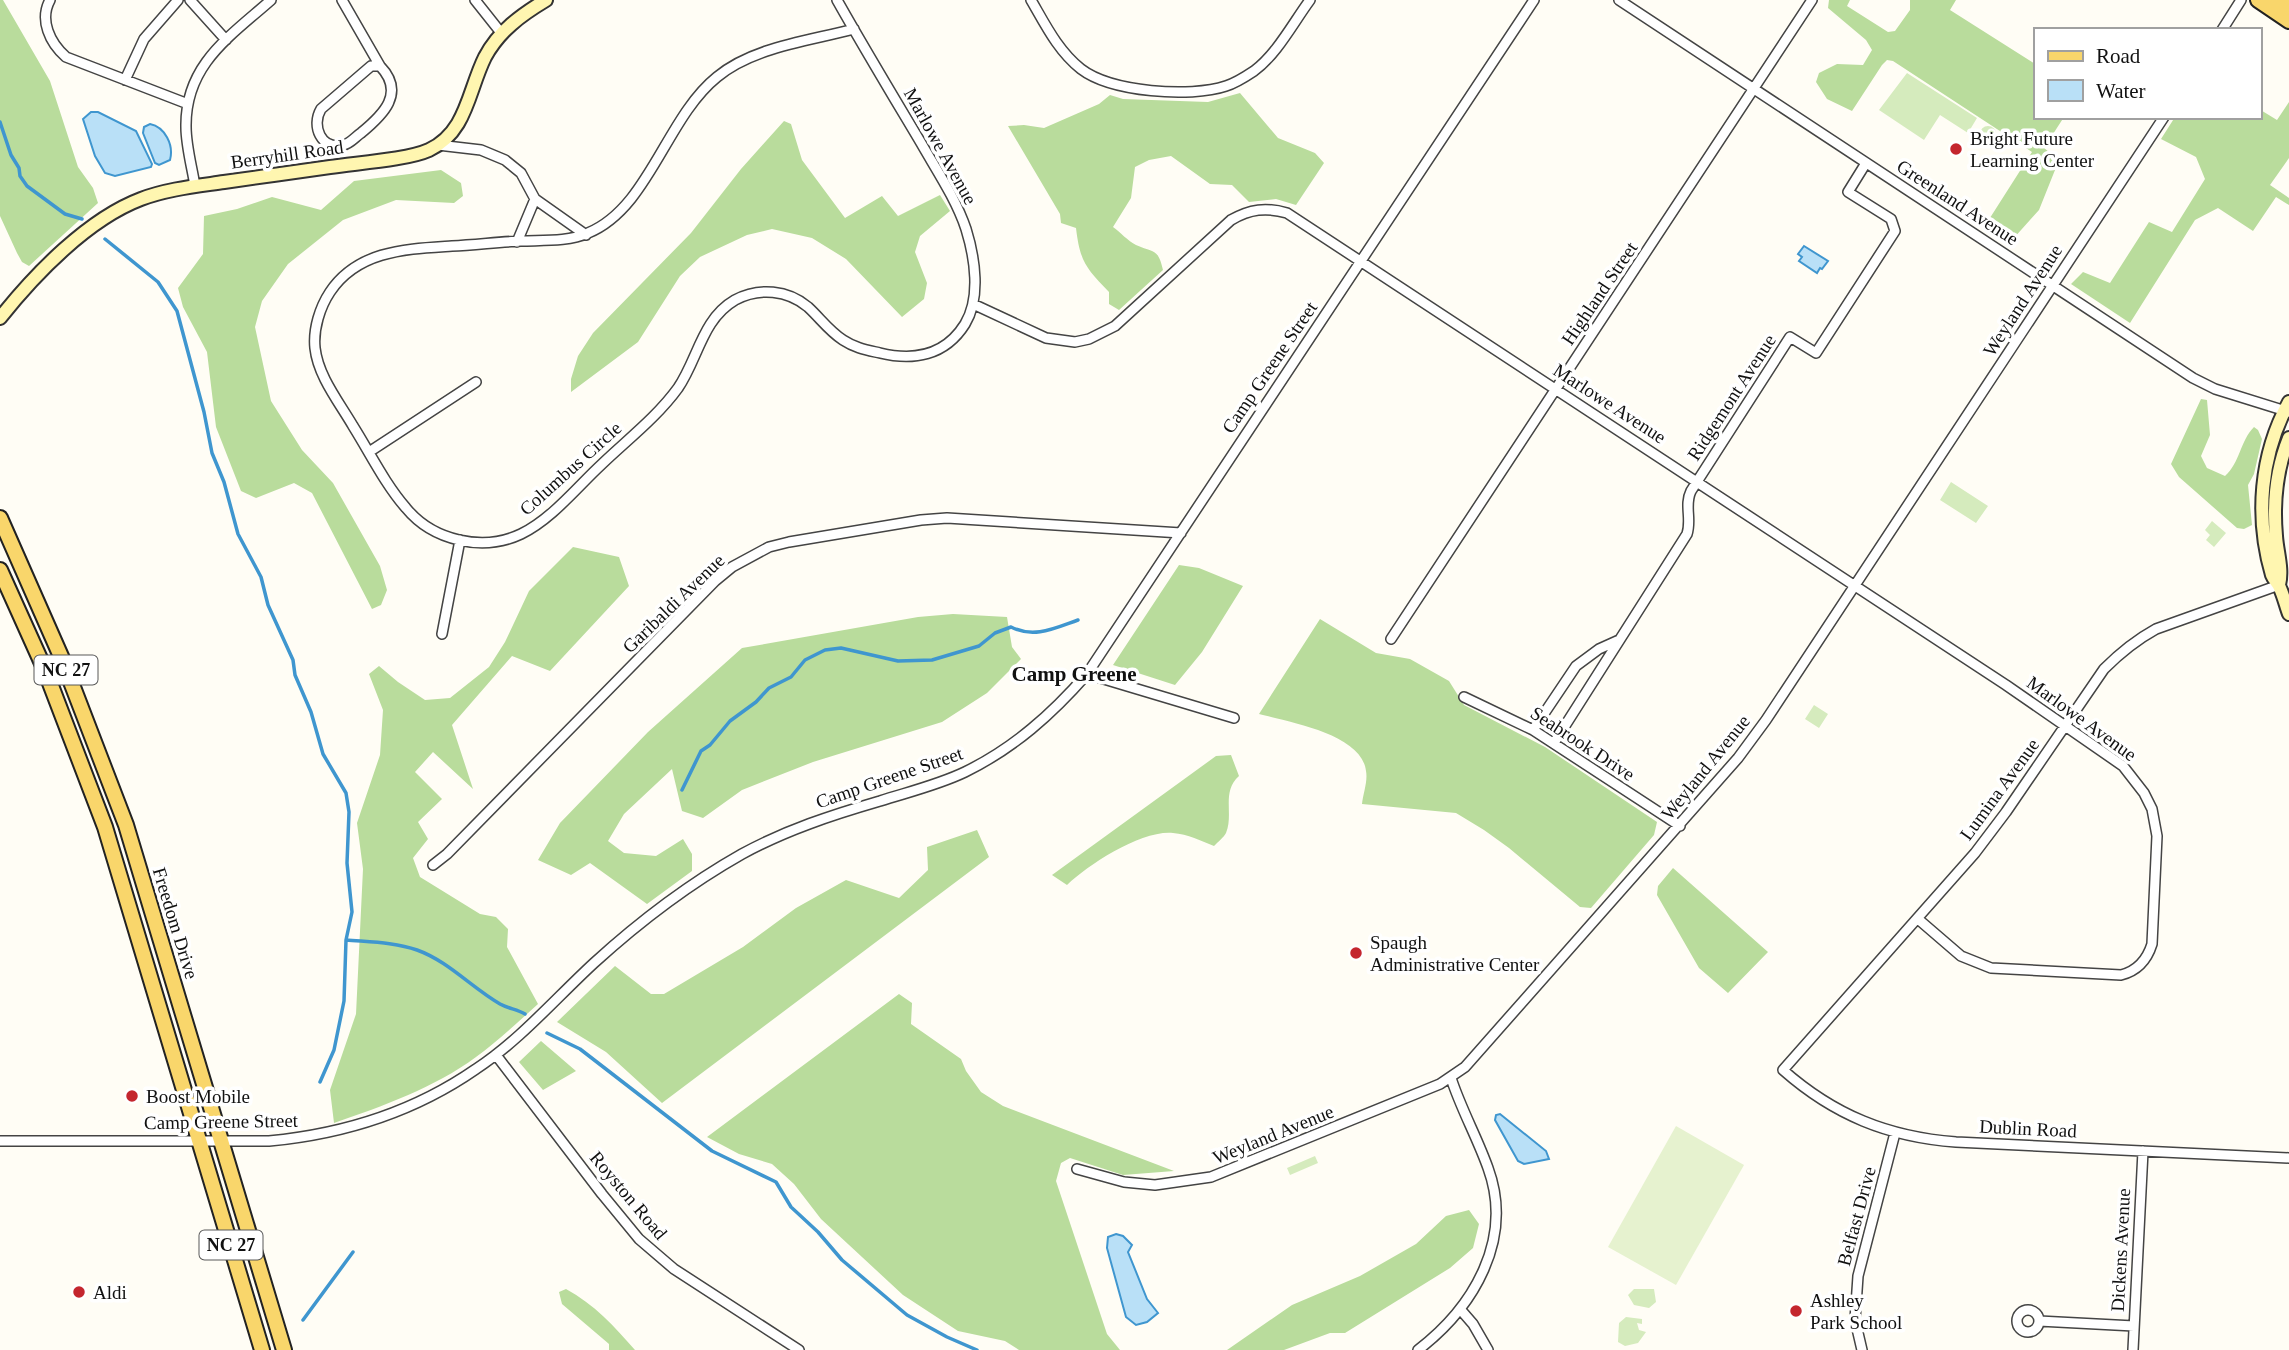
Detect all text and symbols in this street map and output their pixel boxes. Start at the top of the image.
legend [2034,28,2261,119]
text: Road [2096,44,2141,68]
text: Water [2096,79,2146,103]
street label: Marlowe Avenue [900,84,981,208]
place label: Bright Future Learning Center [1970,128,2095,171]
street label: Berryhill Road [229,136,345,173]
marker: Bright Future Learning Center [1948,141,1964,157]
street label: Greenland Avenue [1893,155,2022,249]
street label: Highland Street [1557,237,1642,349]
street label: Weyland Avenue [1979,241,2066,360]
street label: Camp Greene Street [1218,297,1322,437]
street label: Ridgemont Avenue [1683,330,1780,464]
street label: Marlowe Avenue [1550,359,1670,448]
street label: Columbus Circle [515,417,625,519]
street label: Garibaldi Avenue [618,550,729,657]
road number: NC 27 [34,656,98,684]
district label: Camp Greene [1011,662,1137,686]
street label: Marlowe Avenue [2023,672,2140,765]
street label: Seabrook Drive [1527,702,1639,785]
street label: Weyland Avenue [1657,711,1754,824]
street label: Lumina Avenue [1956,734,2043,844]
street label: Camp Greene Street [813,742,966,812]
street label: Freedom Drive [149,865,202,981]
place label: Spaugh Administrative Center [1370,932,1540,975]
marker: Spaugh Administrative Center [1348,945,1364,961]
place label: Boost Mobile [146,1086,250,1107]
marker: Boost Mobile [124,1088,140,1104]
street label: Weyland Avenue [1210,1101,1337,1168]
street label: Camp Greene Street [144,1110,299,1133]
street label: Dublin Road [1979,1115,2078,1142]
street label: Royston Road [586,1147,672,1244]
street label: Belfast Drive [1833,1164,1880,1268]
street label: Dickens Avenue [2107,1188,2134,1312]
road number: NC 27 [200,1230,262,1260]
place label: Aldi [93,1282,127,1303]
marker: Aldi [71,1284,87,1300]
place label: Ashley Park School [1810,1290,1902,1333]
marker: Ashley Park School [1788,1303,1804,1319]

